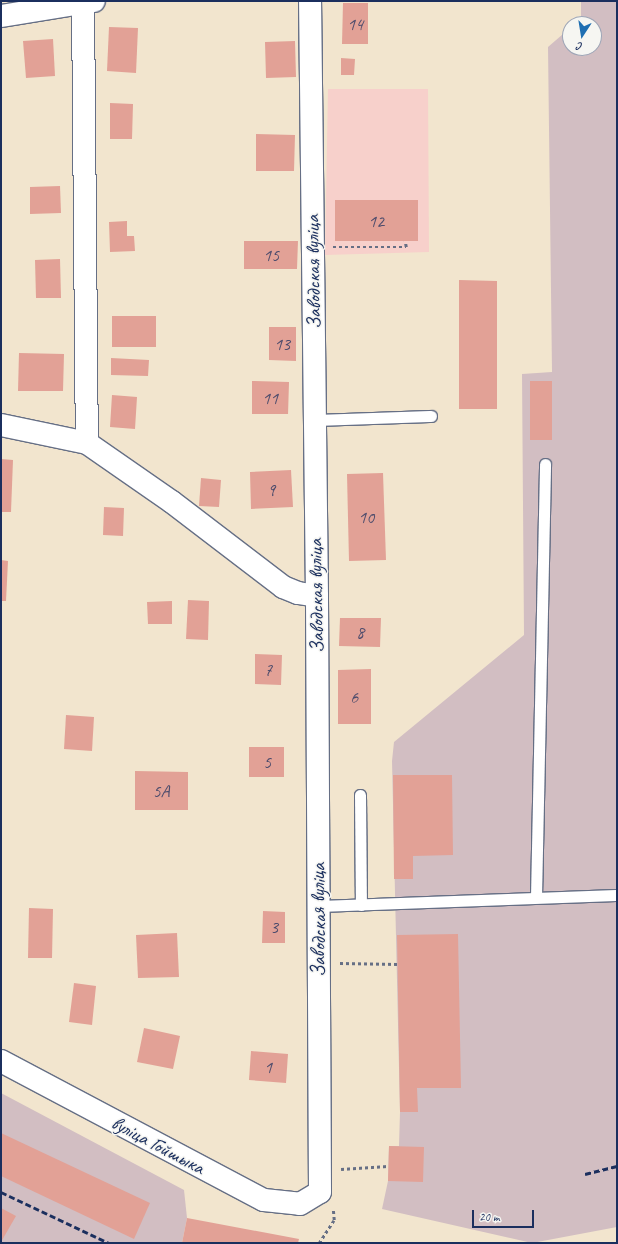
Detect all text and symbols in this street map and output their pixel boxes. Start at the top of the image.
house number: 14 [347,13,363,35]
north arrow [562,16,602,56]
text: С [576,39,584,54]
house number: 12 [368,210,384,232]
street label: Заводская вуліца [300,215,326,329]
house number: 15 [263,244,279,266]
house number: 13 [274,333,290,355]
house number: 11 [262,387,278,409]
house number: 9 [267,479,275,501]
house number: 10 [358,506,374,528]
street label: Заводская вуліца [303,539,329,653]
house number: 8 [356,621,364,643]
house number: 7 [264,659,272,681]
house number: 6 [350,686,358,708]
house number: 5 [263,751,271,773]
house number: 5А [152,780,170,802]
street label: Заводская вуліца [306,863,330,977]
house number: 3 [270,916,278,938]
house number: 1 [264,1056,272,1078]
street label: вуліца Гойшыка [107,1111,209,1179]
scale bar [474,1202,536,1228]
text: 20 m [479,1209,499,1225]

